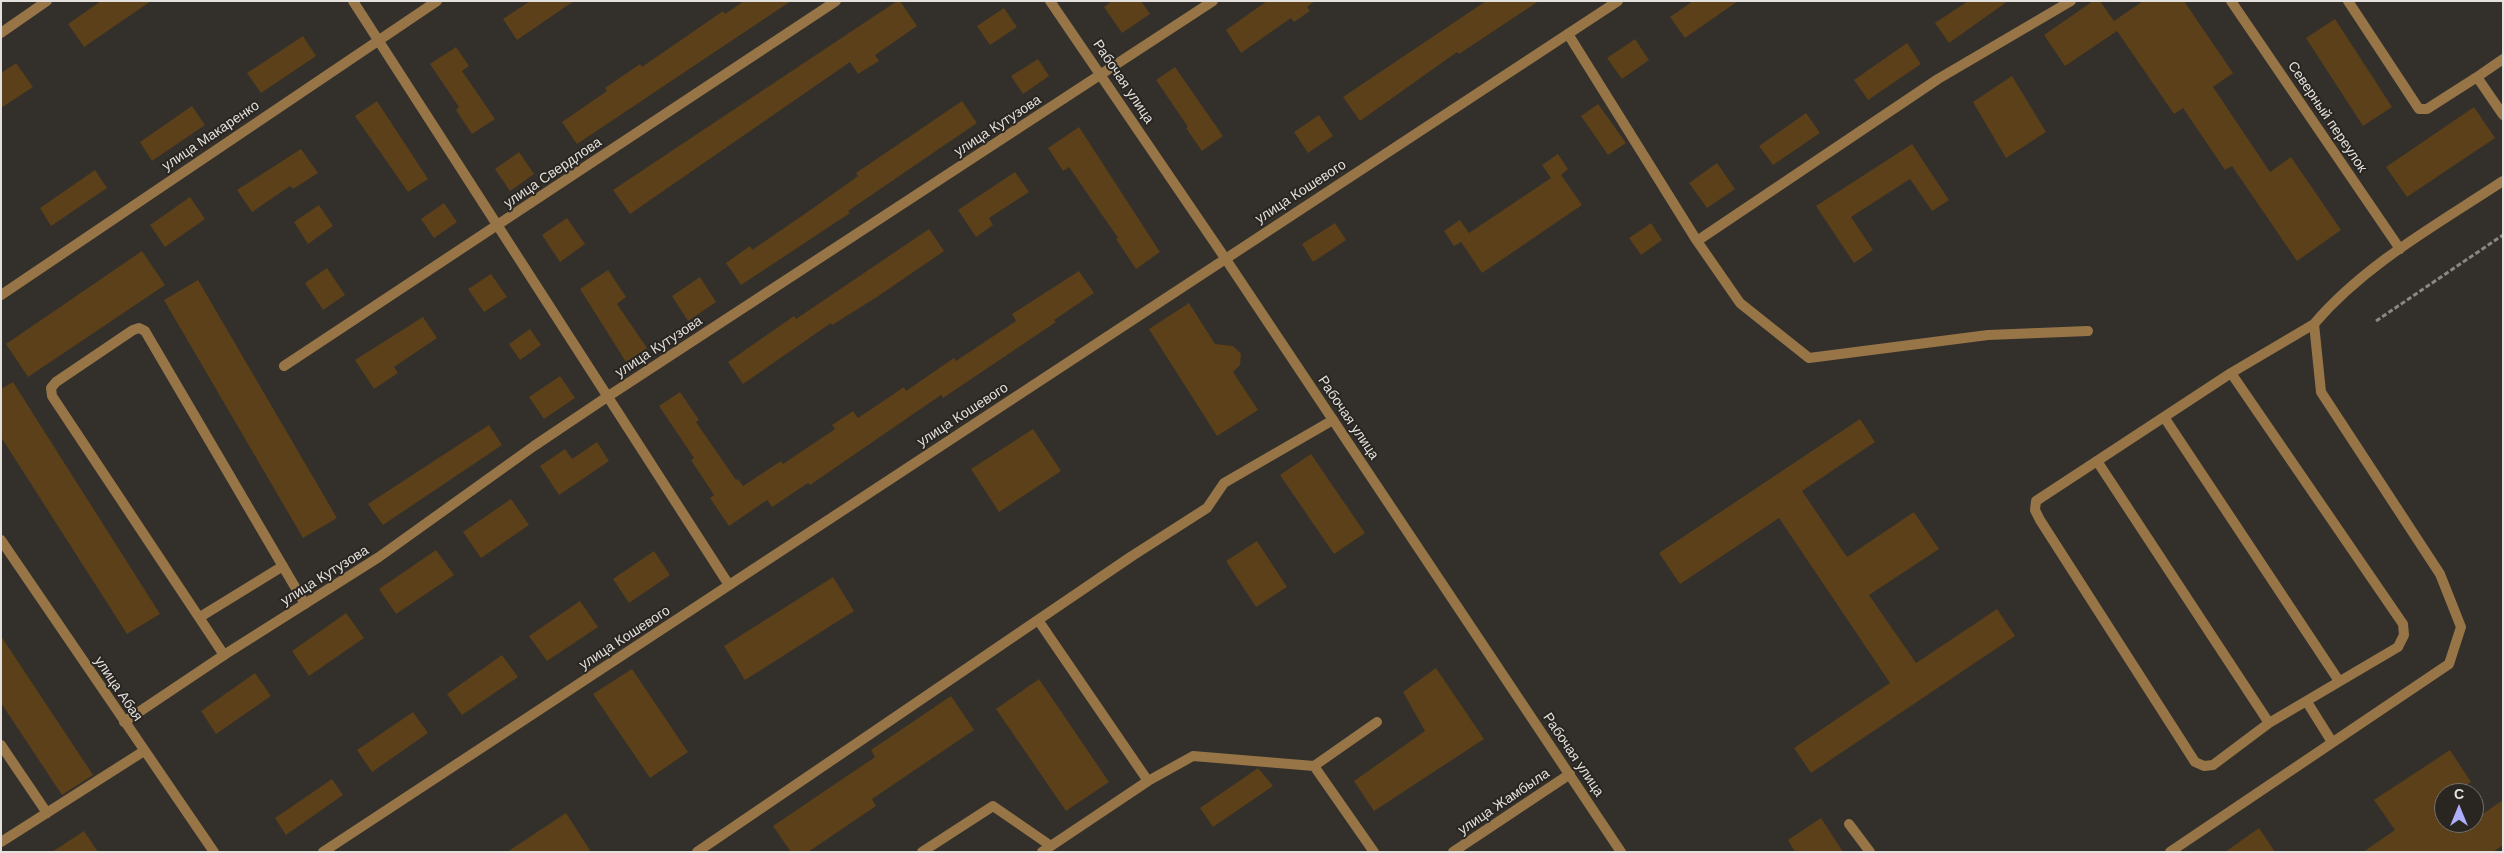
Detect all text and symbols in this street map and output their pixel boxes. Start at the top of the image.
street label: Рабочая улица [1089,37,1157,127]
street label: Северный переулок [2284,58,2370,176]
street label: улица Кутузова [951,92,1045,160]
street label: улица Макаренко [159,97,263,175]
street label: улица Свердлова [501,134,605,212]
street label: улица Кошевого [1252,156,1350,228]
street label: улица Кутузова [612,313,706,381]
street label: Рабочая улица [1314,373,1382,463]
street label: улица Кошевого [914,379,1012,451]
street label: улица Кутузова [278,542,372,610]
street label: улица Кошевого [576,602,674,674]
street label: улица Абая [90,653,146,725]
street label: Рабочая улица [1539,710,1607,800]
street label: улица Жамбыла [1455,765,1553,839]
north arrow [2434,783,2484,833]
text: С [2454,786,2464,802]

